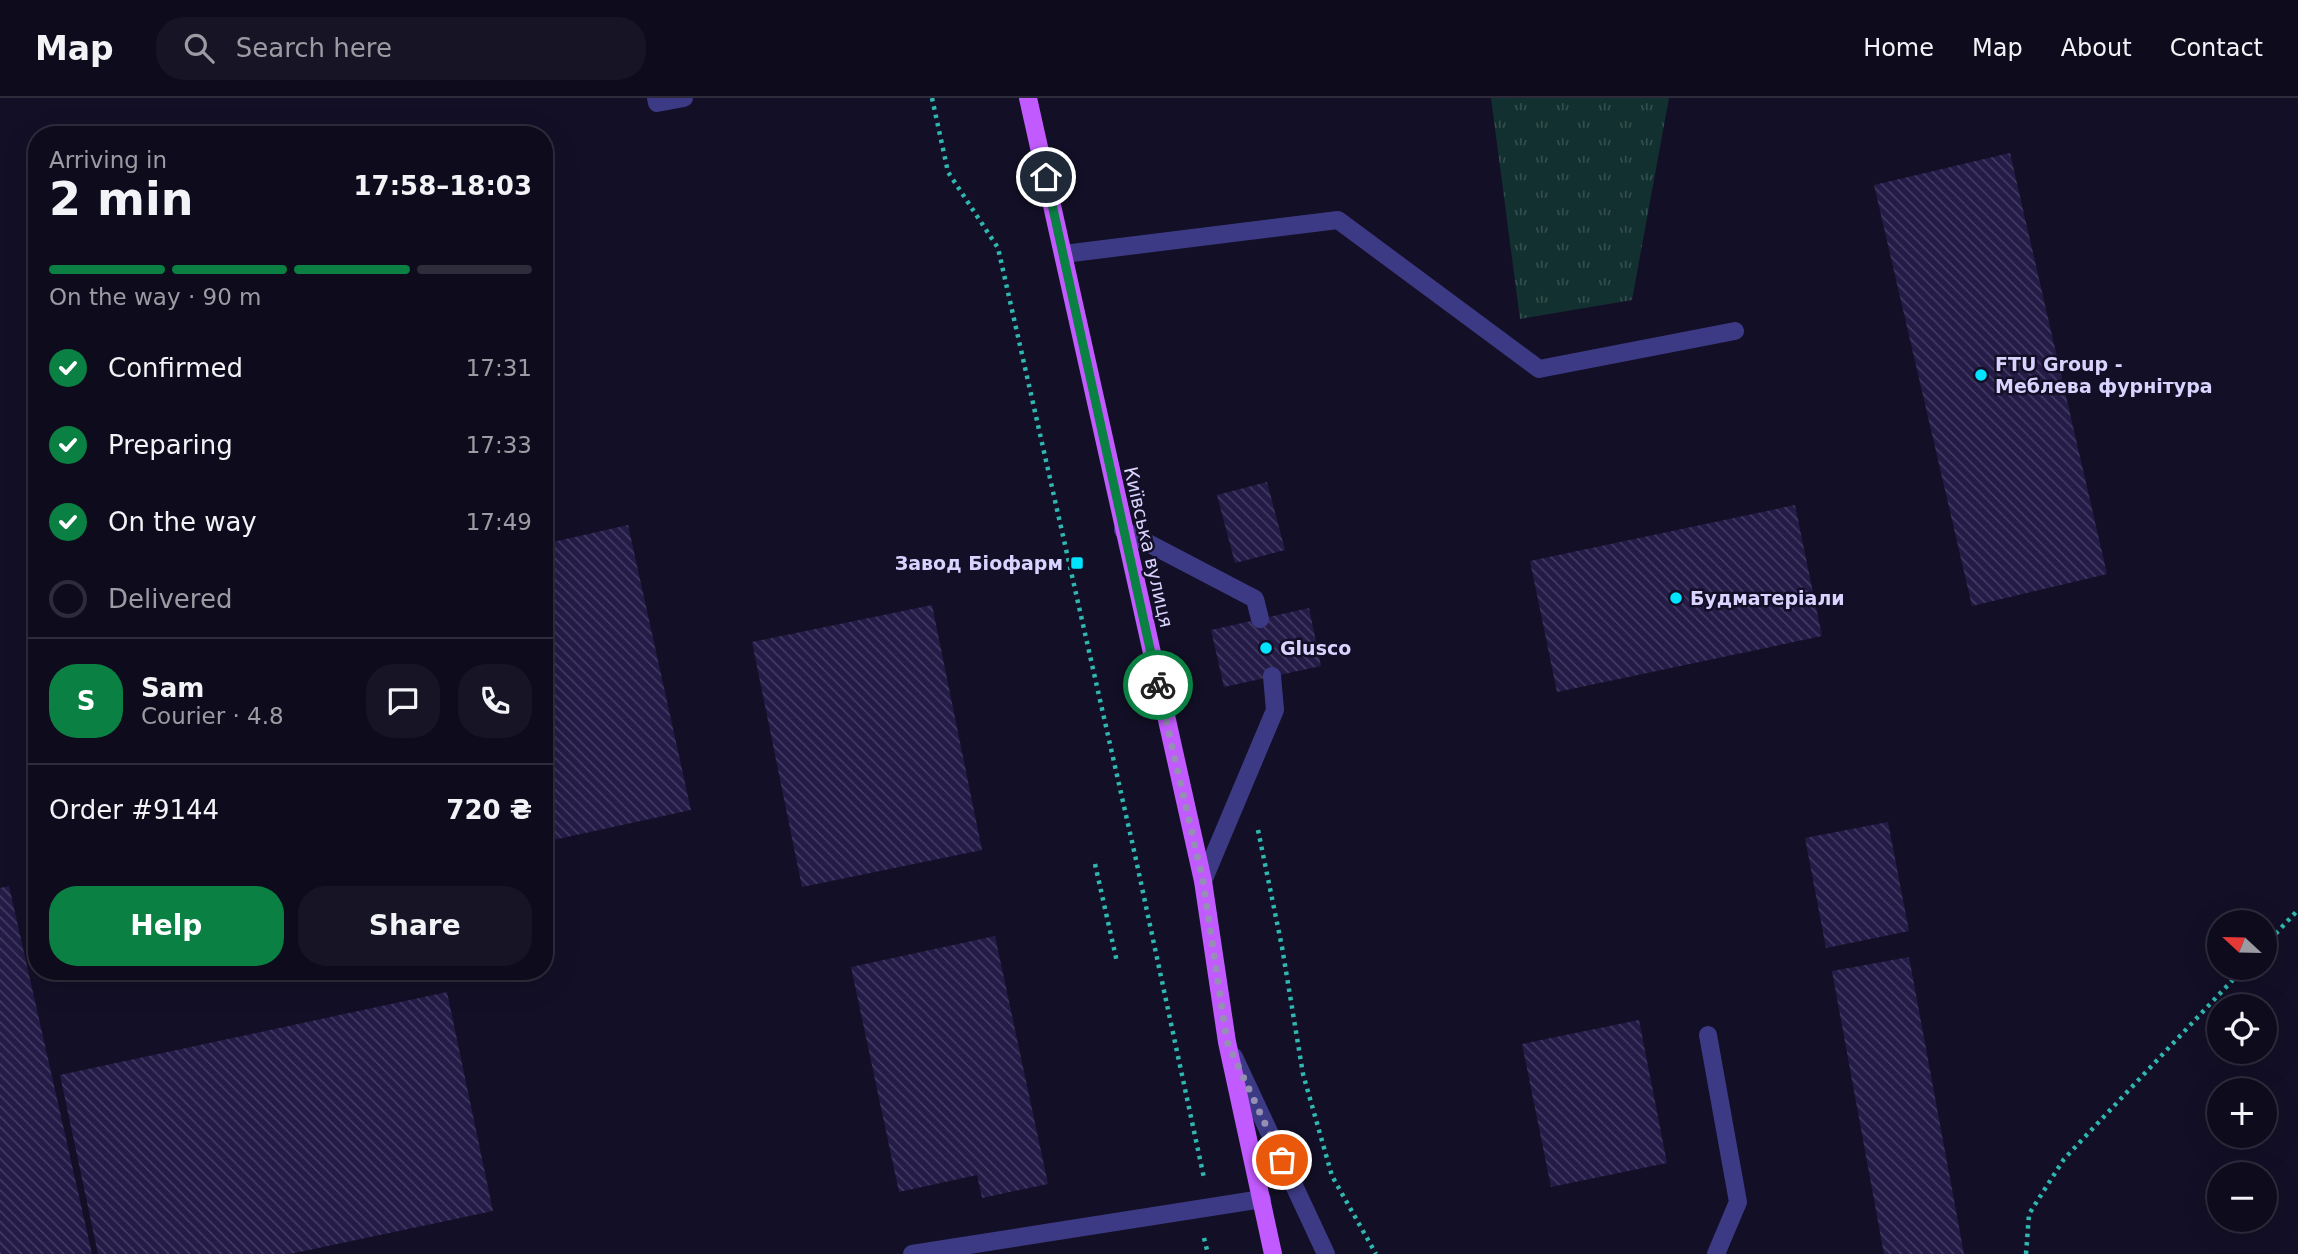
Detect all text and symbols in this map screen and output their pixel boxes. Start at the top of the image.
search box [156,17,646,80]
text: Map [35,29,114,68]
icon: search [180,29,218,67]
text: Search here [236,33,392,63]
text: Home [1863,34,1934,62]
text: Map [1972,34,2023,62]
text: About [2061,34,2132,62]
text: Contact [2170,34,2263,62]
text: Arriving in [49,147,167,173]
pin [1016,147,1076,207]
icon: home [1027,158,1065,196]
text: 17:58–18:03 [353,171,532,201]
text: 2 min [49,172,193,226]
text: On the way · 90 m [49,284,261,310]
icon: check [49,349,87,387]
text: Confirmed [108,353,243,383]
place label: FTU Group - Меблева фурнітура [1995,353,2213,397]
text: 17:31 [466,355,532,381]
marker: FTU Group - Меблева фурнітура [1973,367,1989,383]
icon: check [49,426,87,464]
text: Preparing [108,430,233,460]
text: 17:33 [466,432,532,458]
street label: Київська вулиця [1120,464,1178,630]
icon: check [49,503,87,541]
text: On the way [108,507,257,537]
text: 17:49 [466,509,532,535]
place label: Завод Біофарм [895,552,1063,574]
marker: Завод Біофарм [1069,555,1085,571]
text: Delivered [108,584,232,614]
place label: Будматеріали [1690,587,1845,609]
marker: Будматеріали [1668,590,1684,606]
place label: Glusco [1280,637,1351,659]
marker: Glusco [1258,640,1274,656]
courier [1123,650,1193,720]
button: chat [366,664,440,738]
button: phone [458,664,532,738]
icon: bike [1139,666,1177,704]
text: Sam [141,673,204,703]
text: S [77,686,95,716]
text: Courier · 4.8 [141,703,284,729]
text: Order #9144 [49,795,219,825]
text: 720 ₴ [446,795,532,825]
button: Help [49,886,284,966]
button: Share [298,886,532,966]
north arrow [2207,910,2277,980]
map controls [2207,910,2277,1232]
button: locate [2207,994,2277,1064]
button: + [2207,1078,2277,1148]
pin [1252,1130,1312,1190]
icon: bag [1263,1141,1301,1179]
button: − [2207,1162,2277,1232]

